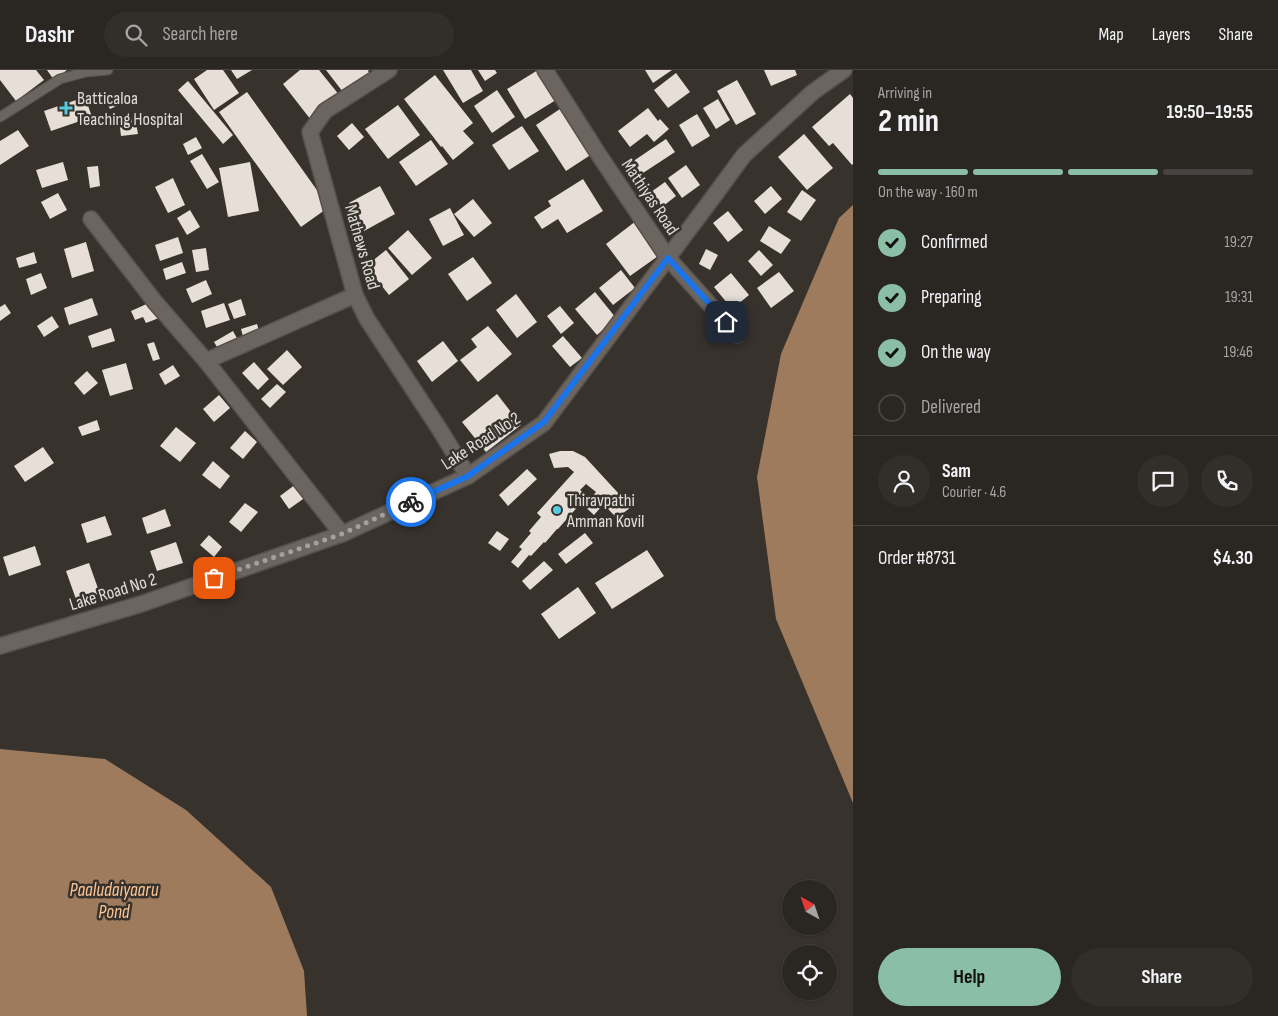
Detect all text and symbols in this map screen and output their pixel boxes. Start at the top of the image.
search box [104,12,454,57]
text: Dashr [25,20,74,49]
icon: search [122,21,150,49]
text: Search here [162,23,238,46]
text: Map [1099,24,1124,45]
text: Layers [1152,24,1191,45]
text: Share [1219,24,1253,45]
text: Arriving in [878,84,932,103]
place label: Batticaloa Teaching Hospital [77,88,183,130]
marker: Batticaloa Teaching Hospital [59,101,73,115]
text: 19:50–19:55 [1167,101,1253,124]
text: 2 min [878,102,939,141]
street label: Mathiyas Road [617,155,683,239]
text: On the way · 160 m [878,183,978,202]
street label: Mathews Road [340,202,384,292]
icon: check [878,229,906,257]
text: Confirmed [921,231,988,254]
text: 19:27 [1224,233,1253,252]
icon: check [878,284,906,312]
text: Preparing [921,286,982,309]
text: 19:31 [1225,288,1253,307]
pin [705,301,747,343]
icon: home [712,308,740,336]
icon: check [878,339,906,367]
text: On the way [921,341,991,364]
text: 19:46 [1224,343,1253,362]
text: Delivered [921,396,981,419]
street label: Lake Road No 2 [438,408,524,474]
button: person [878,455,930,507]
button: chat [1137,455,1189,507]
button: phone [1201,455,1253,507]
text: Sam [942,460,971,483]
courier [386,477,436,527]
text: Courier · 4.6 [942,483,1006,502]
icon: bike [397,488,425,516]
place label: Thiravpathi Amman Kovil [566,490,644,532]
marker: Thiravpathi Amman Kovil [551,504,563,516]
text: Order #8731 [878,547,956,570]
text: $4.30 [1213,547,1253,570]
pin [193,557,235,599]
icon: bag [200,564,228,592]
street label: Lake Road No 2 [67,569,159,615]
water label: Paaludaiyaaru Pond [70,879,159,924]
north arrow [782,880,838,935]
map controls [782,880,837,1000]
button: locate [782,945,837,1000]
button: Help [878,948,1061,1006]
button: Share [1071,948,1253,1006]

